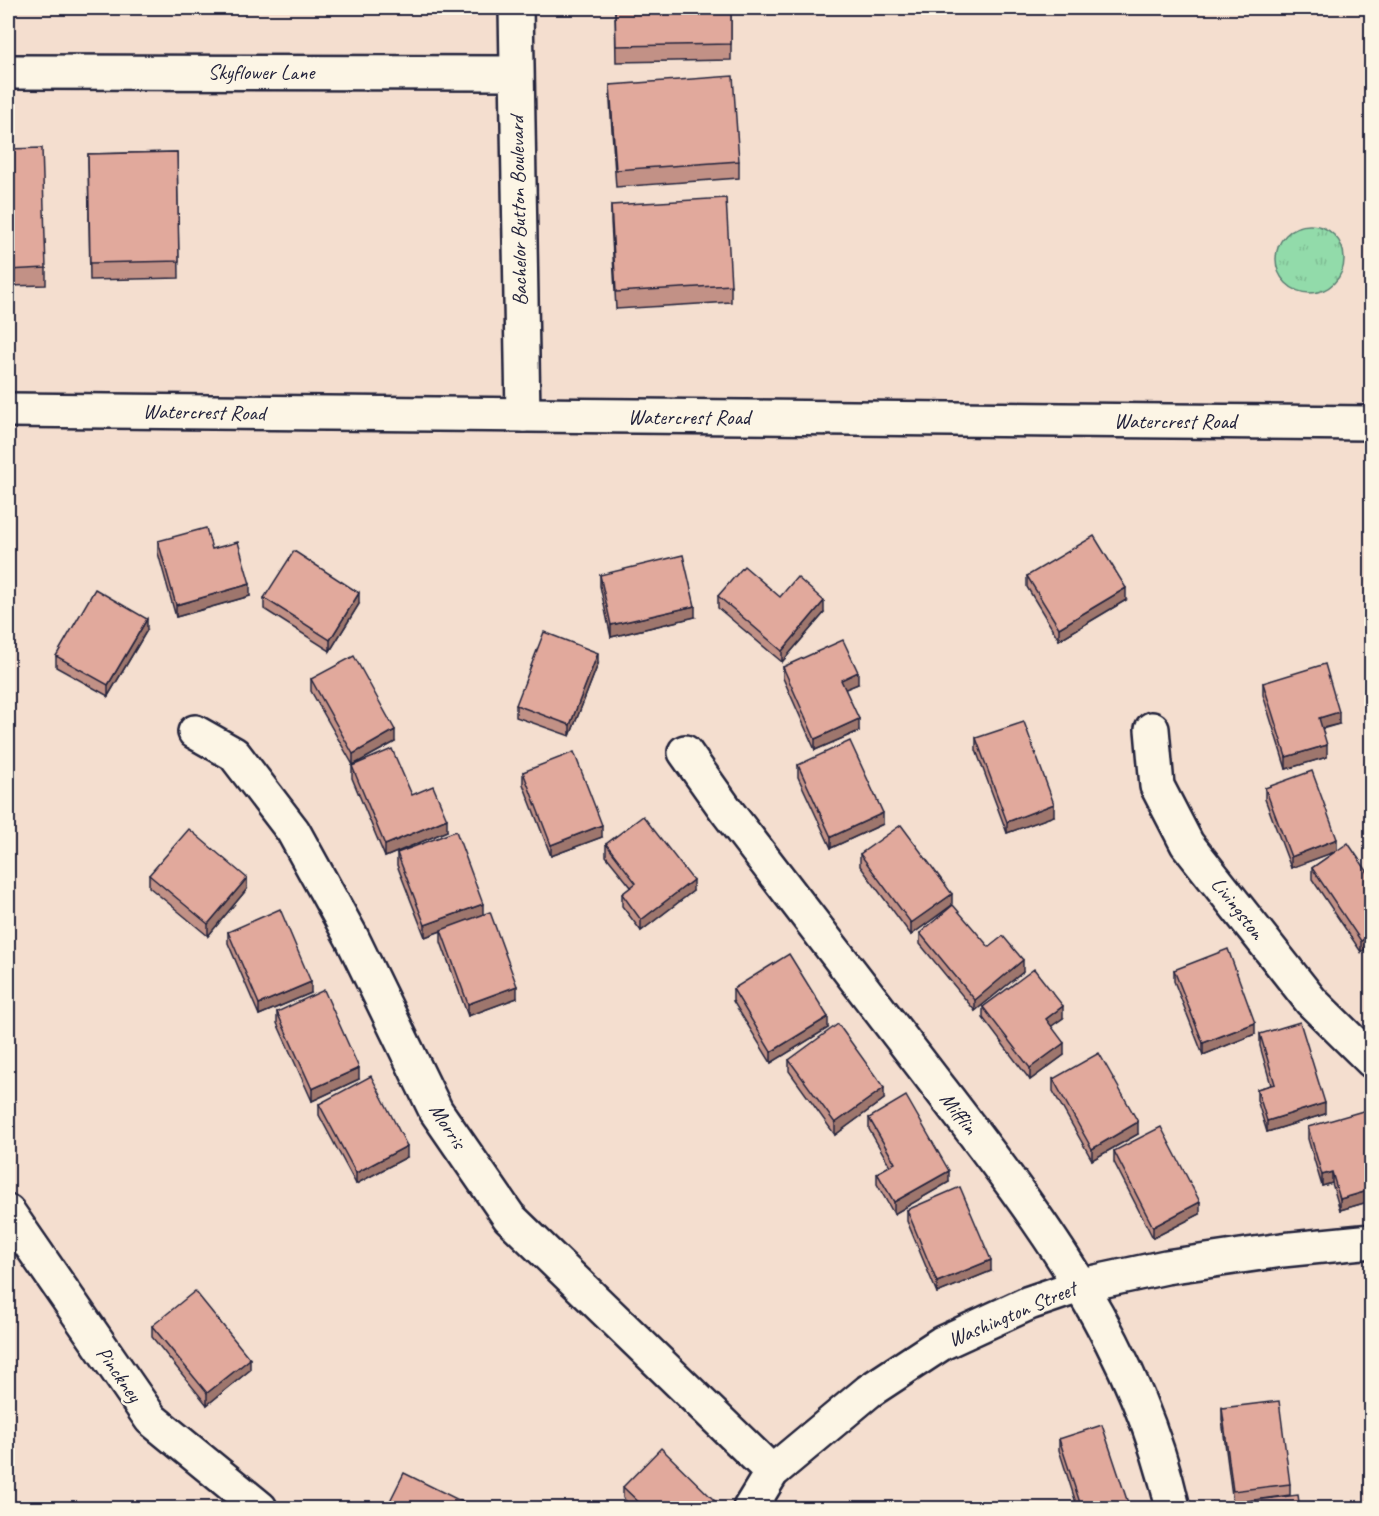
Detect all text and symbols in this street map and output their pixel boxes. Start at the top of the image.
street label: Skyflower Lane [208,59,316,85]
street label: Bachelor Button Boulevard [503,112,533,306]
street label: Watercrest Road [143,398,269,426]
street label: Watercrest Road [628,404,754,430]
street label: Watercrest Road [1114,408,1240,434]
street label: Livingston [1206,872,1271,946]
street label: Mifflin [934,1087,984,1140]
street label: Morris [424,1098,473,1155]
street label: Washington Street [944,1274,1083,1353]
street label: Pinckney [91,1341,148,1408]

